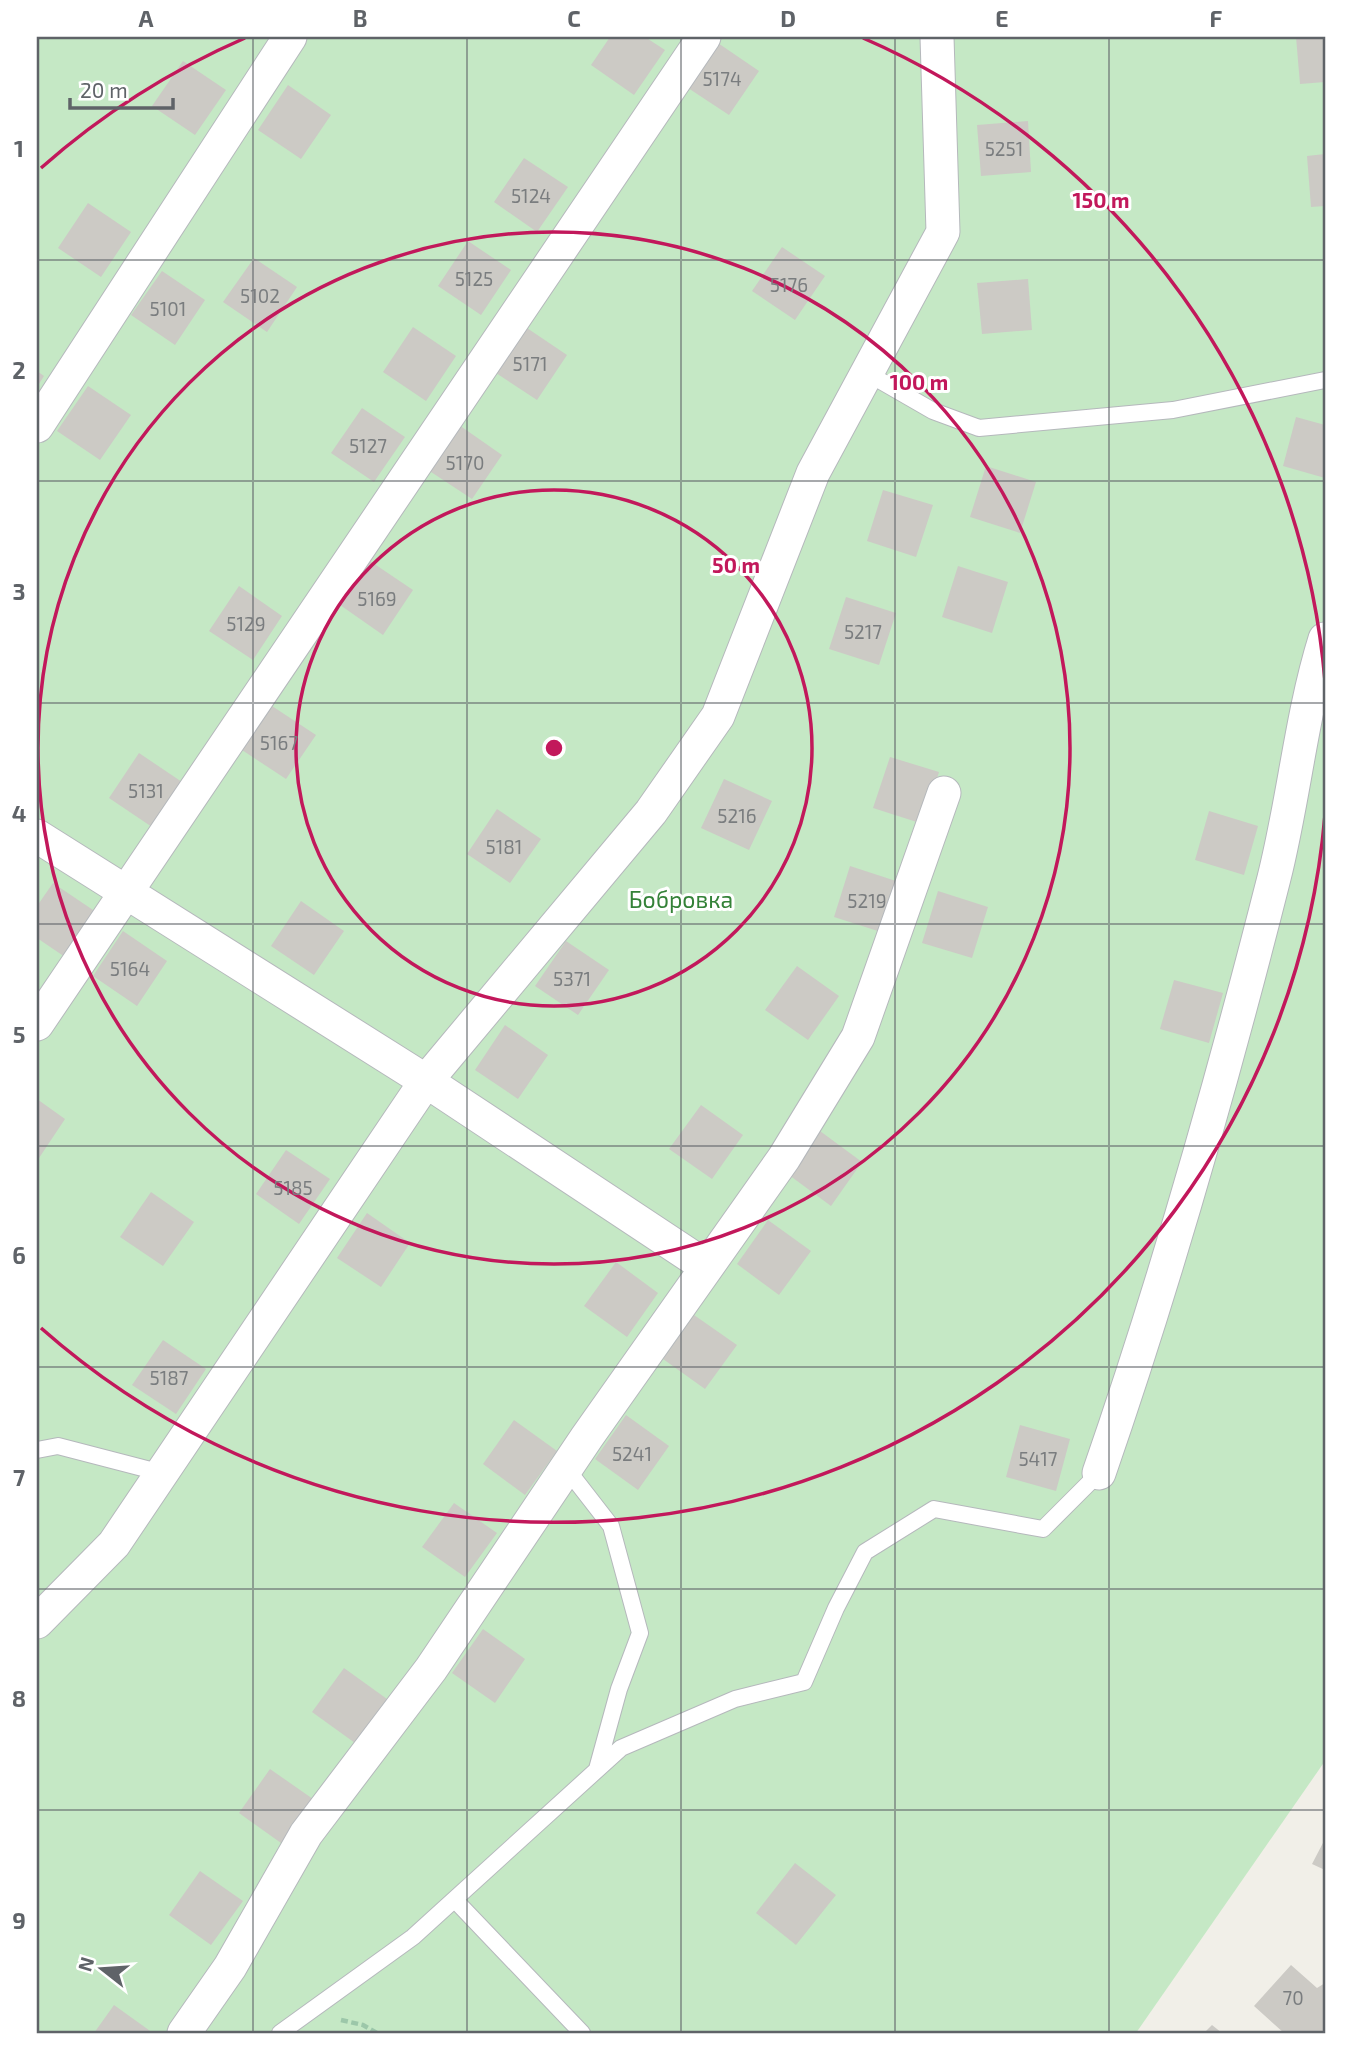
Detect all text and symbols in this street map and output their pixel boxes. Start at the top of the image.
text: A [138,4,154,32]
text: B [353,4,367,32]
text: C [567,4,581,32]
text: D [780,4,796,32]
text: E [995,4,1009,32]
text: F [1210,4,1223,32]
scale bar [70,66,173,110]
house number: 5174 [702,67,742,90]
text: 20 m [80,77,128,102]
text: 1 [14,134,24,162]
house number: 5251 [985,137,1023,160]
house number: 5124 [511,184,551,207]
text: 150 m [1073,187,1129,212]
house number: 5125 [455,267,493,290]
house number: 5176 [770,273,808,296]
house number: 5102 [240,284,280,307]
house number: 5101 [150,297,186,320]
house number: 5171 [512,352,548,375]
text: 2 [12,356,26,384]
text: 100 m [890,369,948,394]
house number: 5127 [349,434,387,457]
house number: 5170 [446,451,484,474]
text: 50 m [712,552,760,577]
text: 3 [12,577,26,605]
house number: 5169 [357,587,397,610]
house number: 5129 [226,612,266,635]
house number: 5217 [844,620,882,643]
house number: 5167 [260,731,298,754]
centre of rings [542,736,566,760]
house number: 5131 [128,779,164,802]
text: 4 [12,799,26,827]
house number: 5216 [717,804,757,827]
house number: 5181 [486,835,522,858]
park label: Бобровка [629,885,733,913]
house number: 5219 [847,889,887,912]
house number: 5164 [110,957,150,980]
house number: 5371 [553,967,591,990]
text: 5 [13,1020,25,1048]
house number: 5185 [273,1176,313,1199]
text: 6 [12,1241,26,1269]
house number: 5187 [149,1366,189,1389]
house number: 5241 [612,1442,652,1465]
house number: 5417 [1018,1447,1058,1470]
text: 7 [13,1463,25,1491]
text: 8 [12,1684,26,1712]
text: 9 [12,1906,26,1934]
north arrow [66,1934,136,2004]
text: N [72,1954,98,1974]
house number: 70 [1282,1986,1304,2009]

